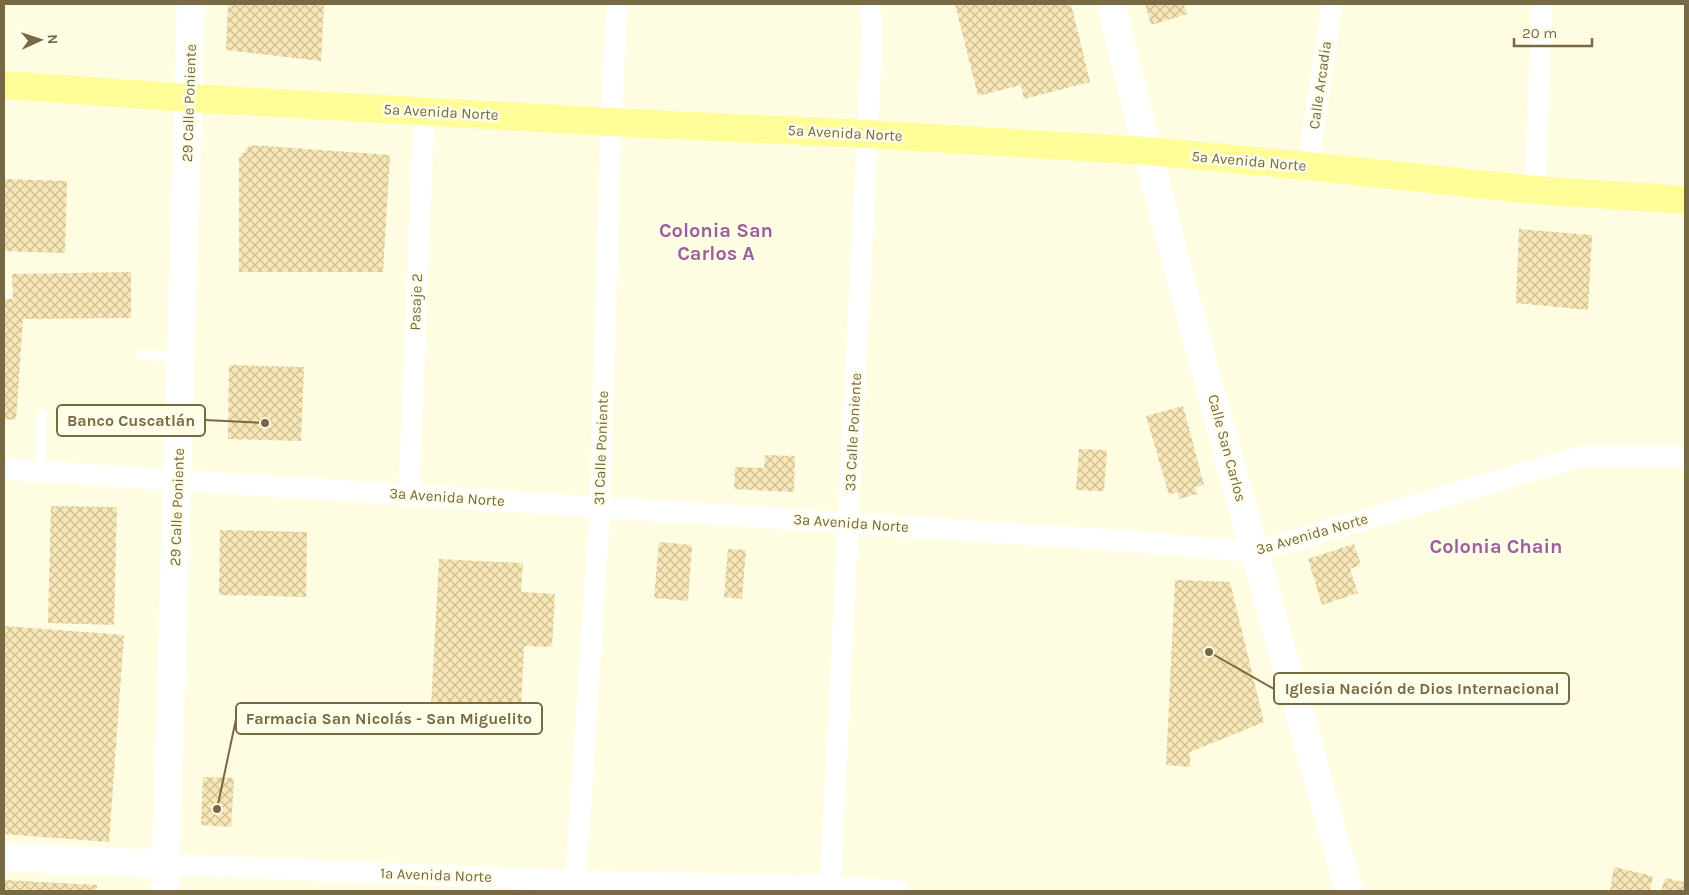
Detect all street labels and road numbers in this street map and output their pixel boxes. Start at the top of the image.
street label: Calle Arcadia [1305,40,1335,130]
street label: 29 Calle Poniente [178,44,200,162]
street label: 5a Avenida Norte [383,100,499,124]
street label: 5a Avenida Norte [787,121,903,145]
street label: 5a Avenida Norte [1191,147,1307,175]
street label: Pasaje 2 [406,273,426,331]
street label: 33 Calle Poniente [841,372,865,492]
street label: 31 Calle Poniente [590,390,612,506]
street label: Calle San Carlos [1204,392,1250,504]
street label: 29 Calle Poniente [166,448,188,566]
street label: 3a Avenida Norte [389,484,505,510]
street label: 3a Avenida Norte [1254,509,1370,559]
street label: 3a Avenida Norte [793,510,909,536]
street label: 1a Avenida Norte [380,864,492,886]

